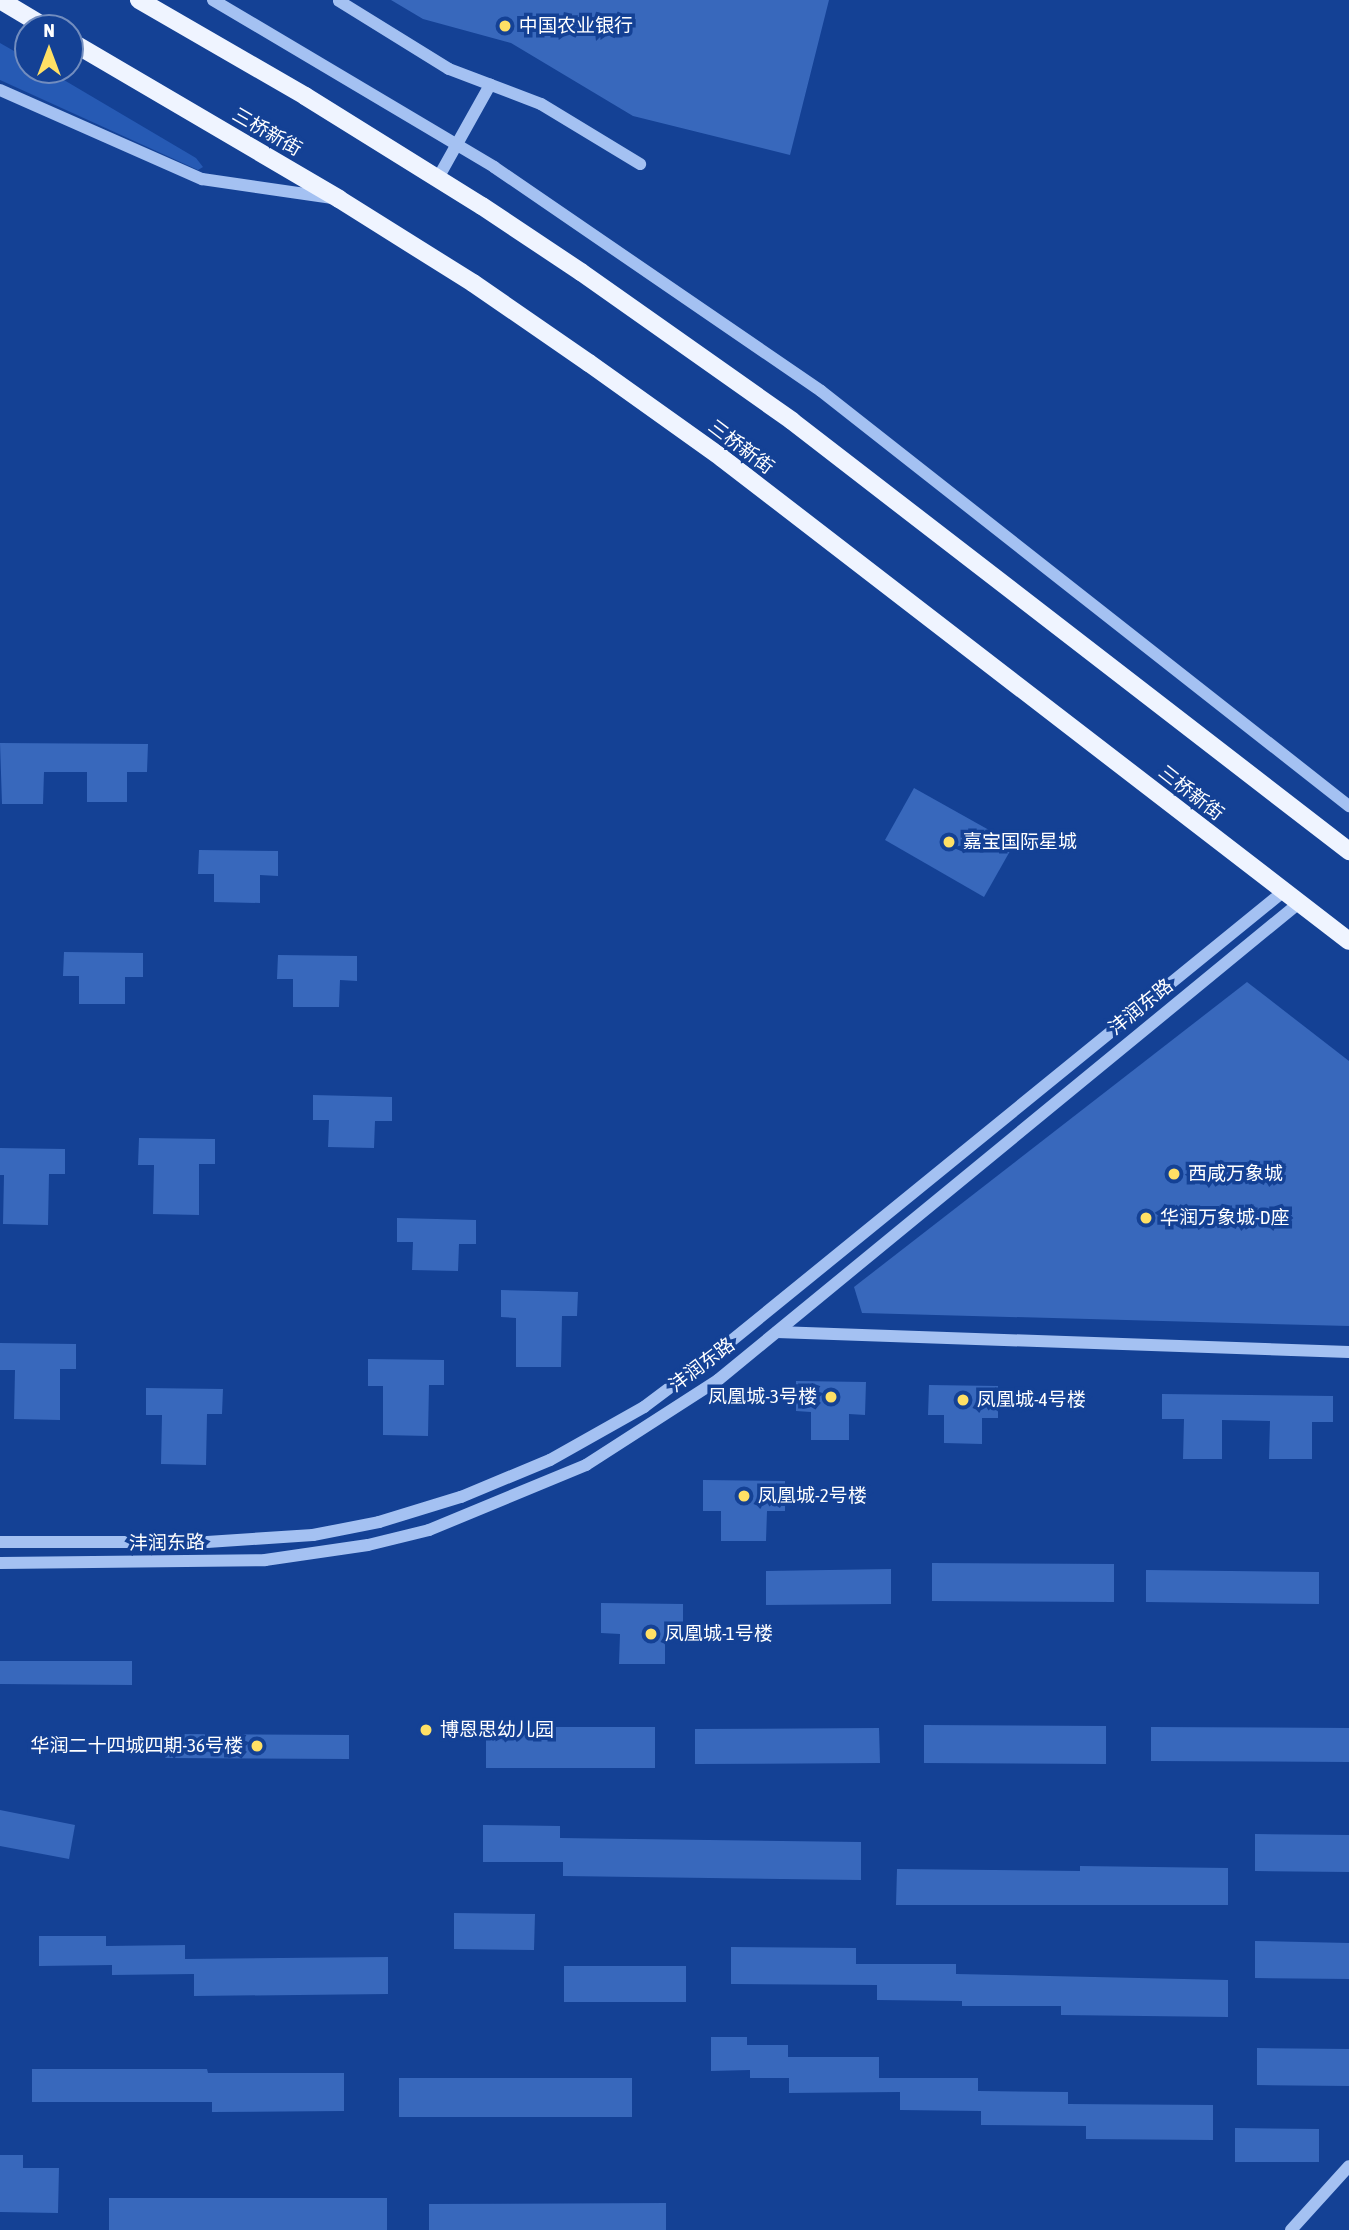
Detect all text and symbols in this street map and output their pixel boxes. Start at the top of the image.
north arrow [14,14,84,84]
place label: 中国农业银行 [519,15,633,37]
marker: 中国农业银行 [497,18,513,34]
text: N [43,19,55,41]
street label: 三桥新街 [228,103,306,161]
street label: 三桥新街 [704,415,778,479]
street label: 三桥新街 [1154,761,1228,825]
place label: 嘉宝国际星城 [963,831,1077,853]
marker: 嘉宝国际星城 [941,834,957,850]
street label: 沣润东路 [1104,974,1178,1040]
place label: 西咸万象城 [1188,1163,1283,1185]
marker: 西咸万象城 [1166,1166,1182,1182]
place label: 华润万象城-D座 [1160,1207,1289,1229]
marker: 华润万象城-D座 [1138,1210,1154,1226]
street label: 沣润东路 [665,1333,739,1397]
place label: 凤凰城-3号楼 [708,1386,817,1408]
marker: 凤凰城-3号楼 [823,1389,839,1405]
place label: 凤凰城-4号楼 [977,1389,1086,1411]
marker: 凤凰城-4号楼 [955,1392,971,1408]
place label: 凤凰城-2号楼 [758,1485,867,1507]
marker: 凤凰城-2号楼 [736,1488,752,1504]
street label: 沣润东路 [129,1531,205,1555]
place label: 凤凰城-1号楼 [665,1623,773,1645]
marker: 凤凰城-1号楼 [643,1626,659,1642]
place label: 博恩思幼儿园 [440,1719,554,1741]
marker: 博恩思幼儿园 [418,1722,434,1738]
place label: 华润二十四城四期-36号楼 [30,1735,243,1757]
marker: 华润二十四城四期-36号楼 [249,1738,265,1754]

